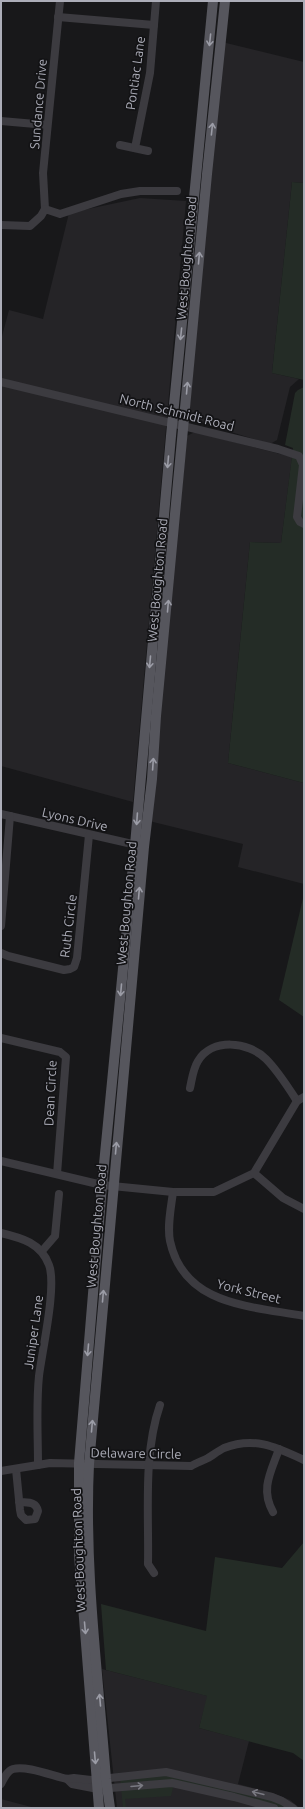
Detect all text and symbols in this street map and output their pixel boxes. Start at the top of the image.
one-way arrow [206,33,213,46]
street label: Pontiac Lane [123,35,147,111]
street label: Sundance Drive [27,58,49,150]
one-way arrow [208,123,216,136]
street label: West Boughton Road [174,196,198,320]
one-way arrow [195,252,203,265]
one-way arrow [177,327,185,340]
one-way arrow [184,382,191,395]
street label: North Schmidt Road [118,391,236,433]
one-way arrow [165,455,172,468]
street label: West Boughton Road [145,518,169,642]
one-way arrow [164,600,171,613]
one-way arrow [146,655,154,668]
one-way arrow [150,758,157,771]
street label: Lyons Drive [41,805,109,833]
one-way arrow [133,812,140,825]
street label: West Boughton Road [114,841,138,965]
one-way arrow [136,887,143,900]
street label: Ruth Circle [57,894,79,958]
one-way arrow [117,983,125,996]
street label: Dean Circle [41,1060,59,1126]
one-way arrow [112,1142,120,1155]
street label: West Boughton Road [84,1164,108,1288]
street label: York Street [216,1276,282,1306]
one-way arrow [99,1290,106,1303]
street label: Juniper Lane [21,1294,45,1370]
one-way arrow [85,1343,92,1356]
one-way arrow [88,1420,95,1433]
street label: Delaware Circle [90,1445,182,1461]
street label: West Boughton Road [69,1488,87,1612]
one-way arrow [81,1621,88,1634]
one-way arrow [96,1694,103,1707]
one-way arrow [92,1751,99,1764]
one-way arrow [130,1783,143,1790]
one-way arrow [252,1789,265,1797]

